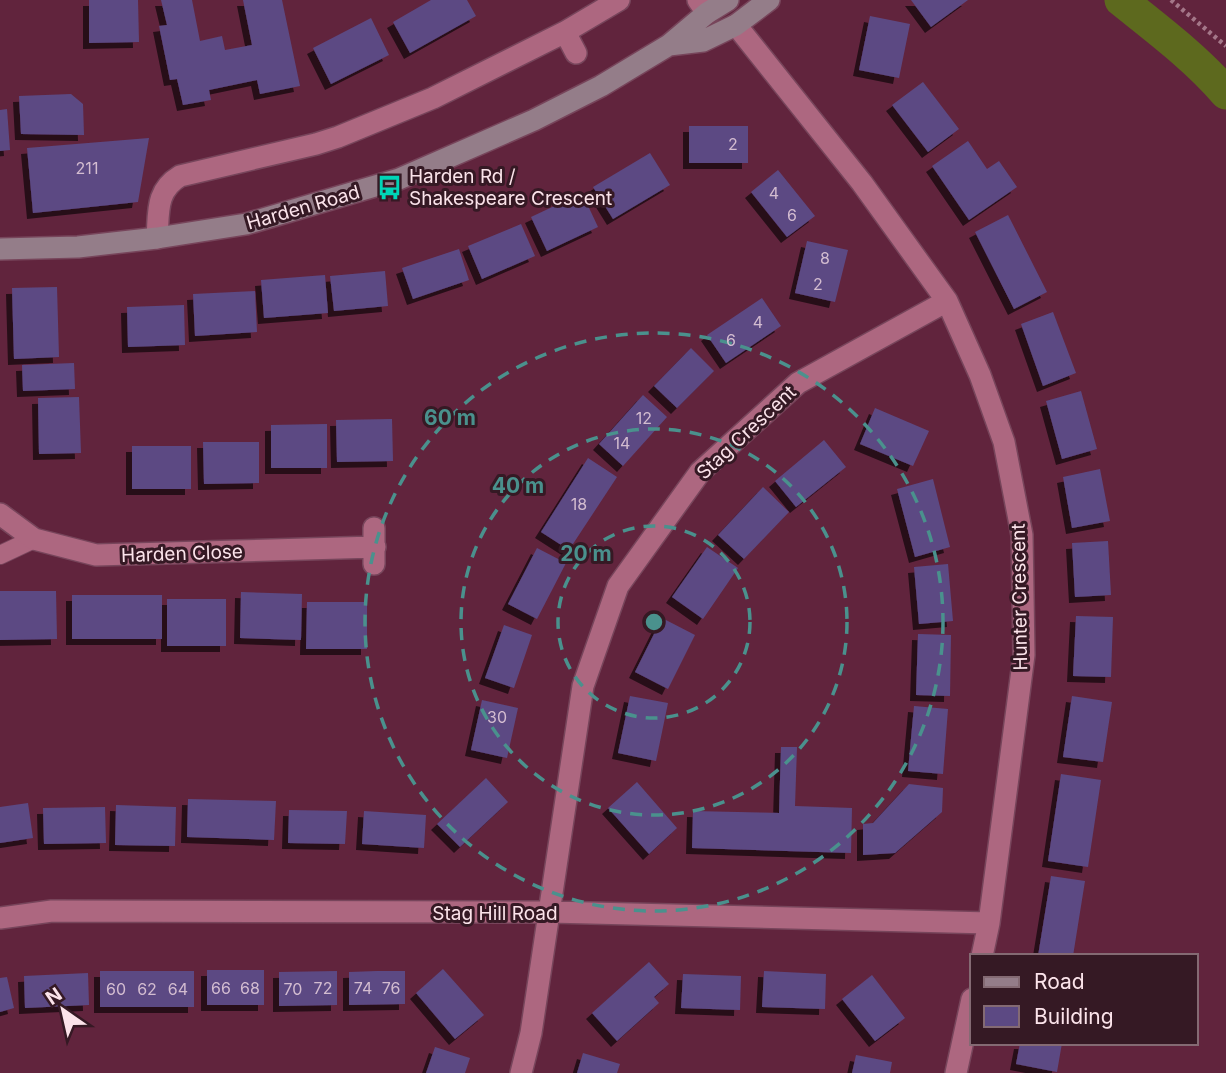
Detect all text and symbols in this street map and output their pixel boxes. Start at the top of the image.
house number: 2 [728,134,738,154]
house number: 211 [76,158,98,178]
place label: Harden Rd / Shakespeare Crescent [409,165,612,210]
bus stop icon: Harden Rd / Shakespeare Crescent [375,173,403,201]
street label: Harden Road [244,180,362,235]
house number: 4 [769,183,779,203]
house number: 6 [787,205,797,225]
house number: 8 [820,248,830,268]
house number: 2 [813,274,823,294]
house number: 4 [753,312,763,332]
house number: 6 [726,330,736,350]
street label: Stag Crescent [692,381,801,484]
text: 60 m [424,405,476,430]
house number: 12 [636,408,652,428]
house number: 14 [614,433,630,453]
text: 40 m [492,473,544,498]
house number: 18 [571,494,587,514]
street label: Hunter Crescent [1007,523,1032,671]
street label: Harden Close [121,540,243,567]
text: 20 m [560,541,612,566]
centre of rings [642,610,666,634]
house number: 30 [487,707,507,727]
street label: Stag Hill Road [432,902,558,925]
legend [970,954,1198,1045]
text: Road [1034,969,1085,994]
north arrow [28,975,98,1045]
house number: 66 [211,978,231,998]
house number: 68 [240,978,260,998]
house number: 72 [314,978,332,998]
house number: 74 [354,978,372,998]
house number: 76 [382,978,400,998]
house number: 60 [106,979,126,999]
house number: 62 [137,979,157,999]
house number: 64 [168,979,188,999]
house number: 70 [284,979,302,999]
text: N [41,983,66,1010]
text: Building [1034,1004,1114,1029]

